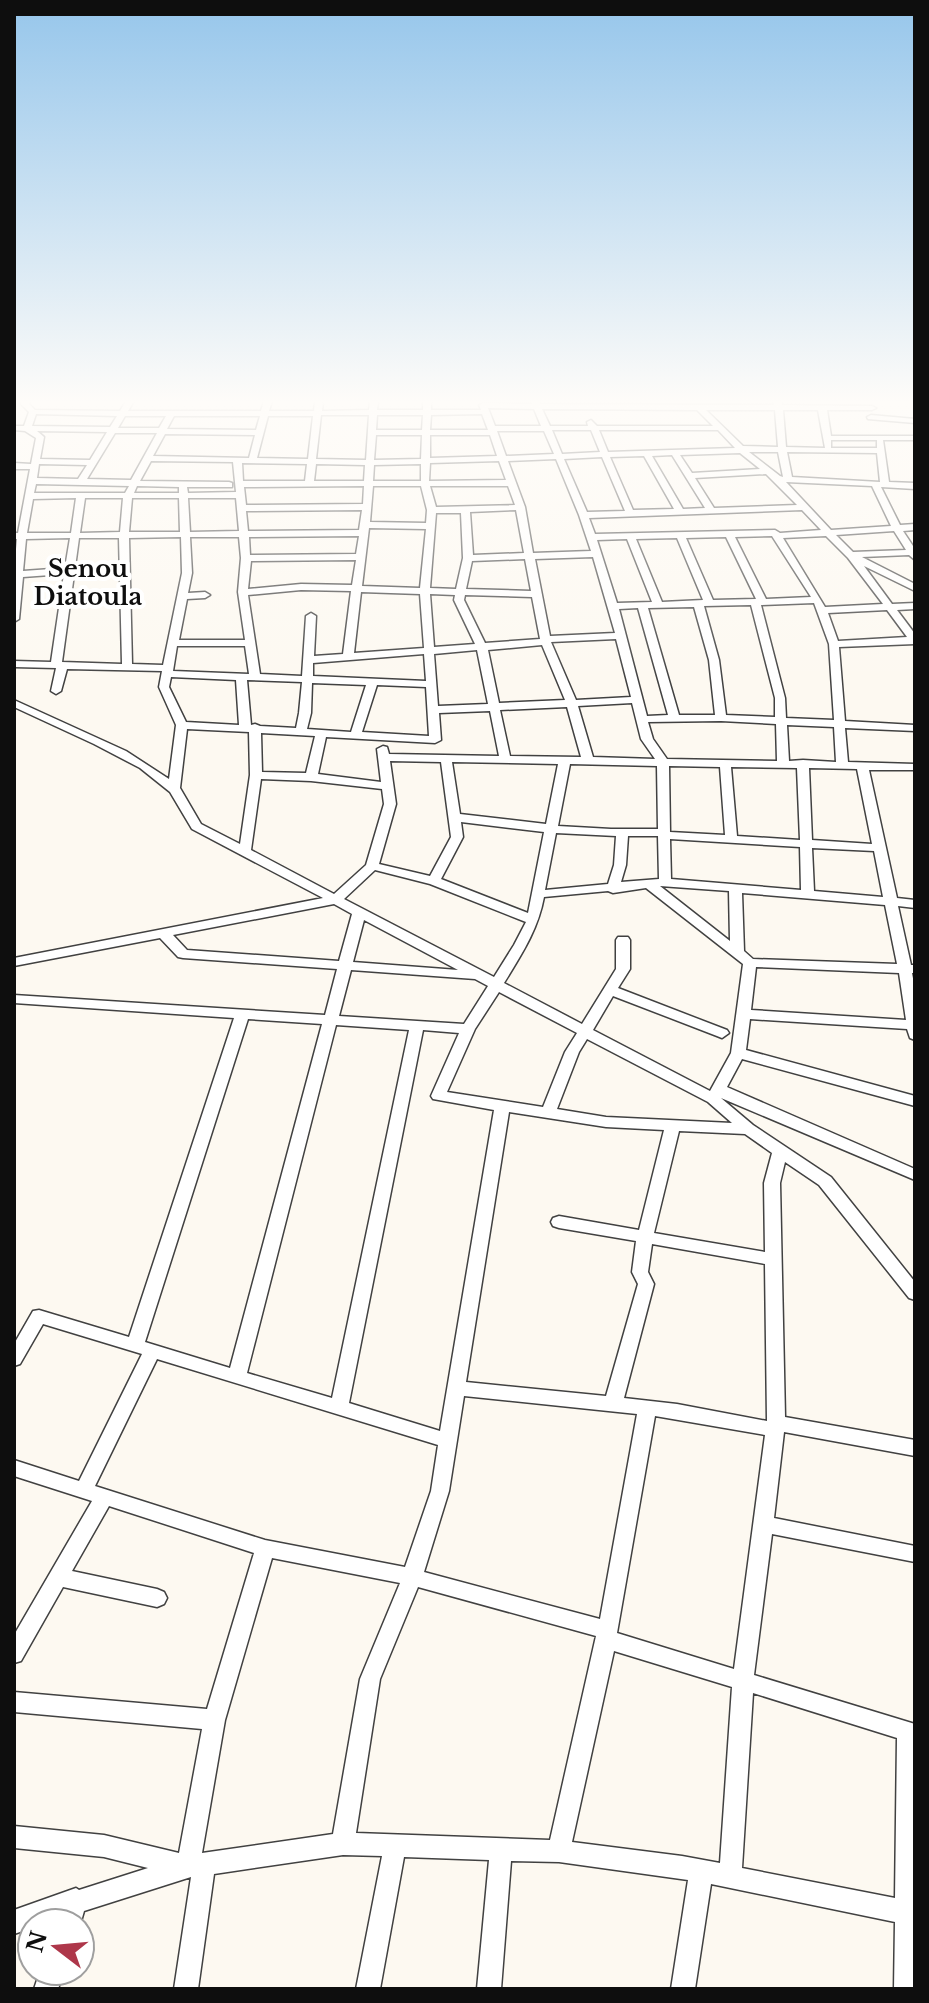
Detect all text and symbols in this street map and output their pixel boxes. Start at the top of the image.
district label: Senou Diatoula [34,554,143,611]
north arrow [16,1907,96,1987]
text: N [21,1928,53,1955]

